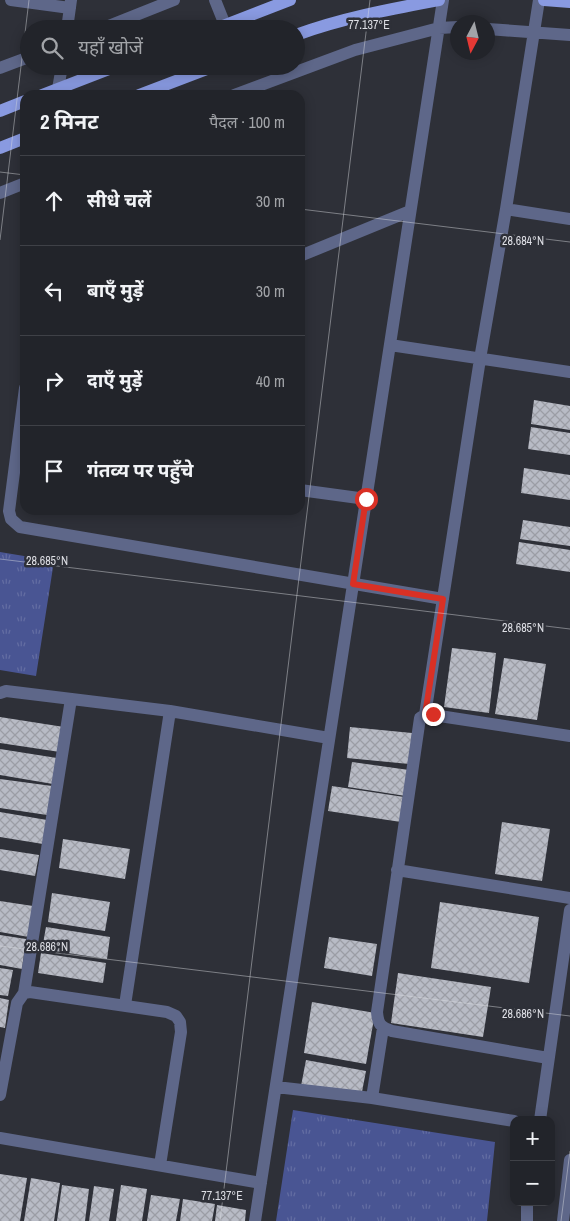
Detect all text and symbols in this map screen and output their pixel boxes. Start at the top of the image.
north arrow [450,15,495,60]
text: 77.137°E [348,17,390,33]
search box [20,20,305,75]
icon: search [38,34,66,62]
text: यहाँ खोजें [78,34,143,60]
text: 2 मिनट [40,107,98,136]
text: पैदल · 100 m [209,111,285,133]
icon: ahead [40,187,68,215]
text: सीधे चलें [87,187,151,213]
text: 30 m [256,190,285,212]
text: 28.684°N [502,233,544,249]
icon: left [40,277,68,305]
text: बाएँ मुड़ें [87,277,143,303]
text: 30 m [256,280,285,302]
icon: right [40,367,68,395]
text: दाएँ मुड़ें [87,367,142,393]
text: 40 m [256,370,285,392]
icon: arrive [40,457,68,485]
text: गंतव्य पर पहुँचे [87,457,193,483]
route start [355,488,378,511]
text: 28.685°N [26,553,68,569]
text: 28.685°N [502,620,544,636]
route end [422,703,445,726]
text: 28.686°N [26,939,68,955]
text: 28.686°N [502,1006,544,1022]
map controls [510,1116,555,1206]
button: + [510,1116,555,1161]
button: − [510,1161,555,1206]
text: 77.137°E [201,1188,243,1204]

